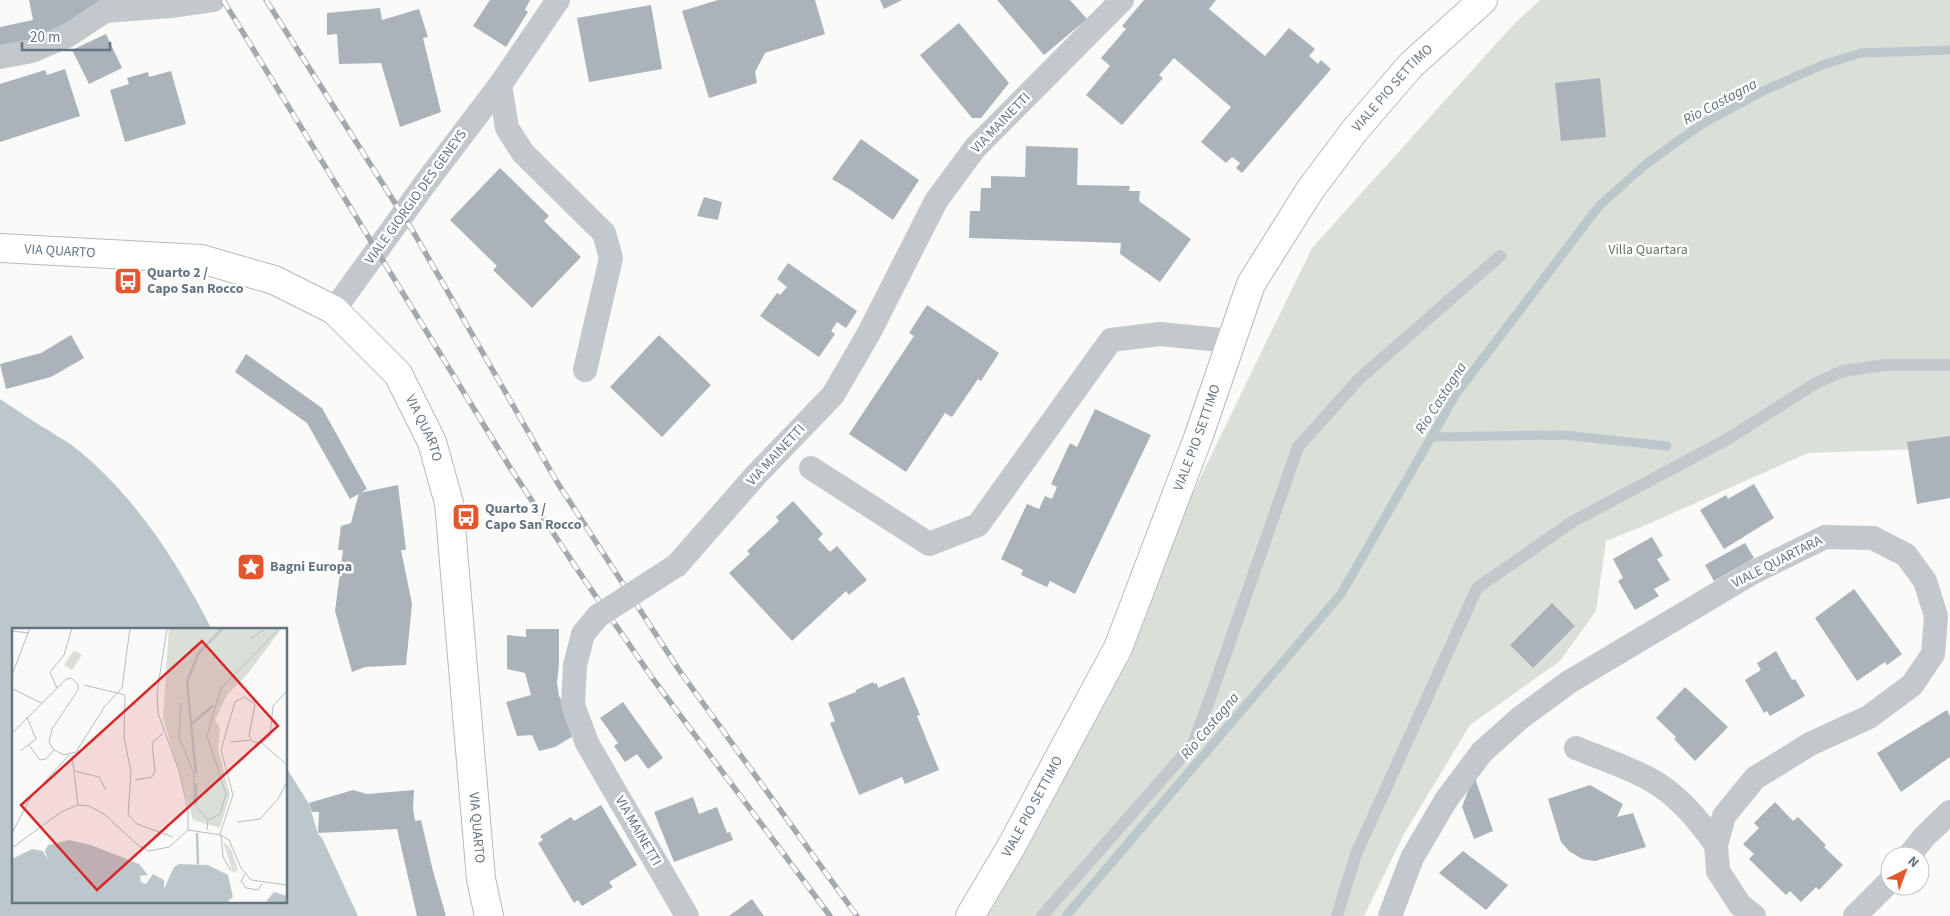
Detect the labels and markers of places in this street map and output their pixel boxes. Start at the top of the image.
place label: Quarto 2 / Capo San Rocco [147,263,244,299]
bus stop icon: Quarto 2 / Capo San Rocco [113,266,143,296]
place label: Quarto 3 / Capo San Rocco [485,499,582,535]
bus stop icon: Quarto 3 / Capo San Rocco [451,502,481,532]
place icon: Bagni Europa [236,552,266,582]
place label: Bagni Europa [270,557,352,577]

